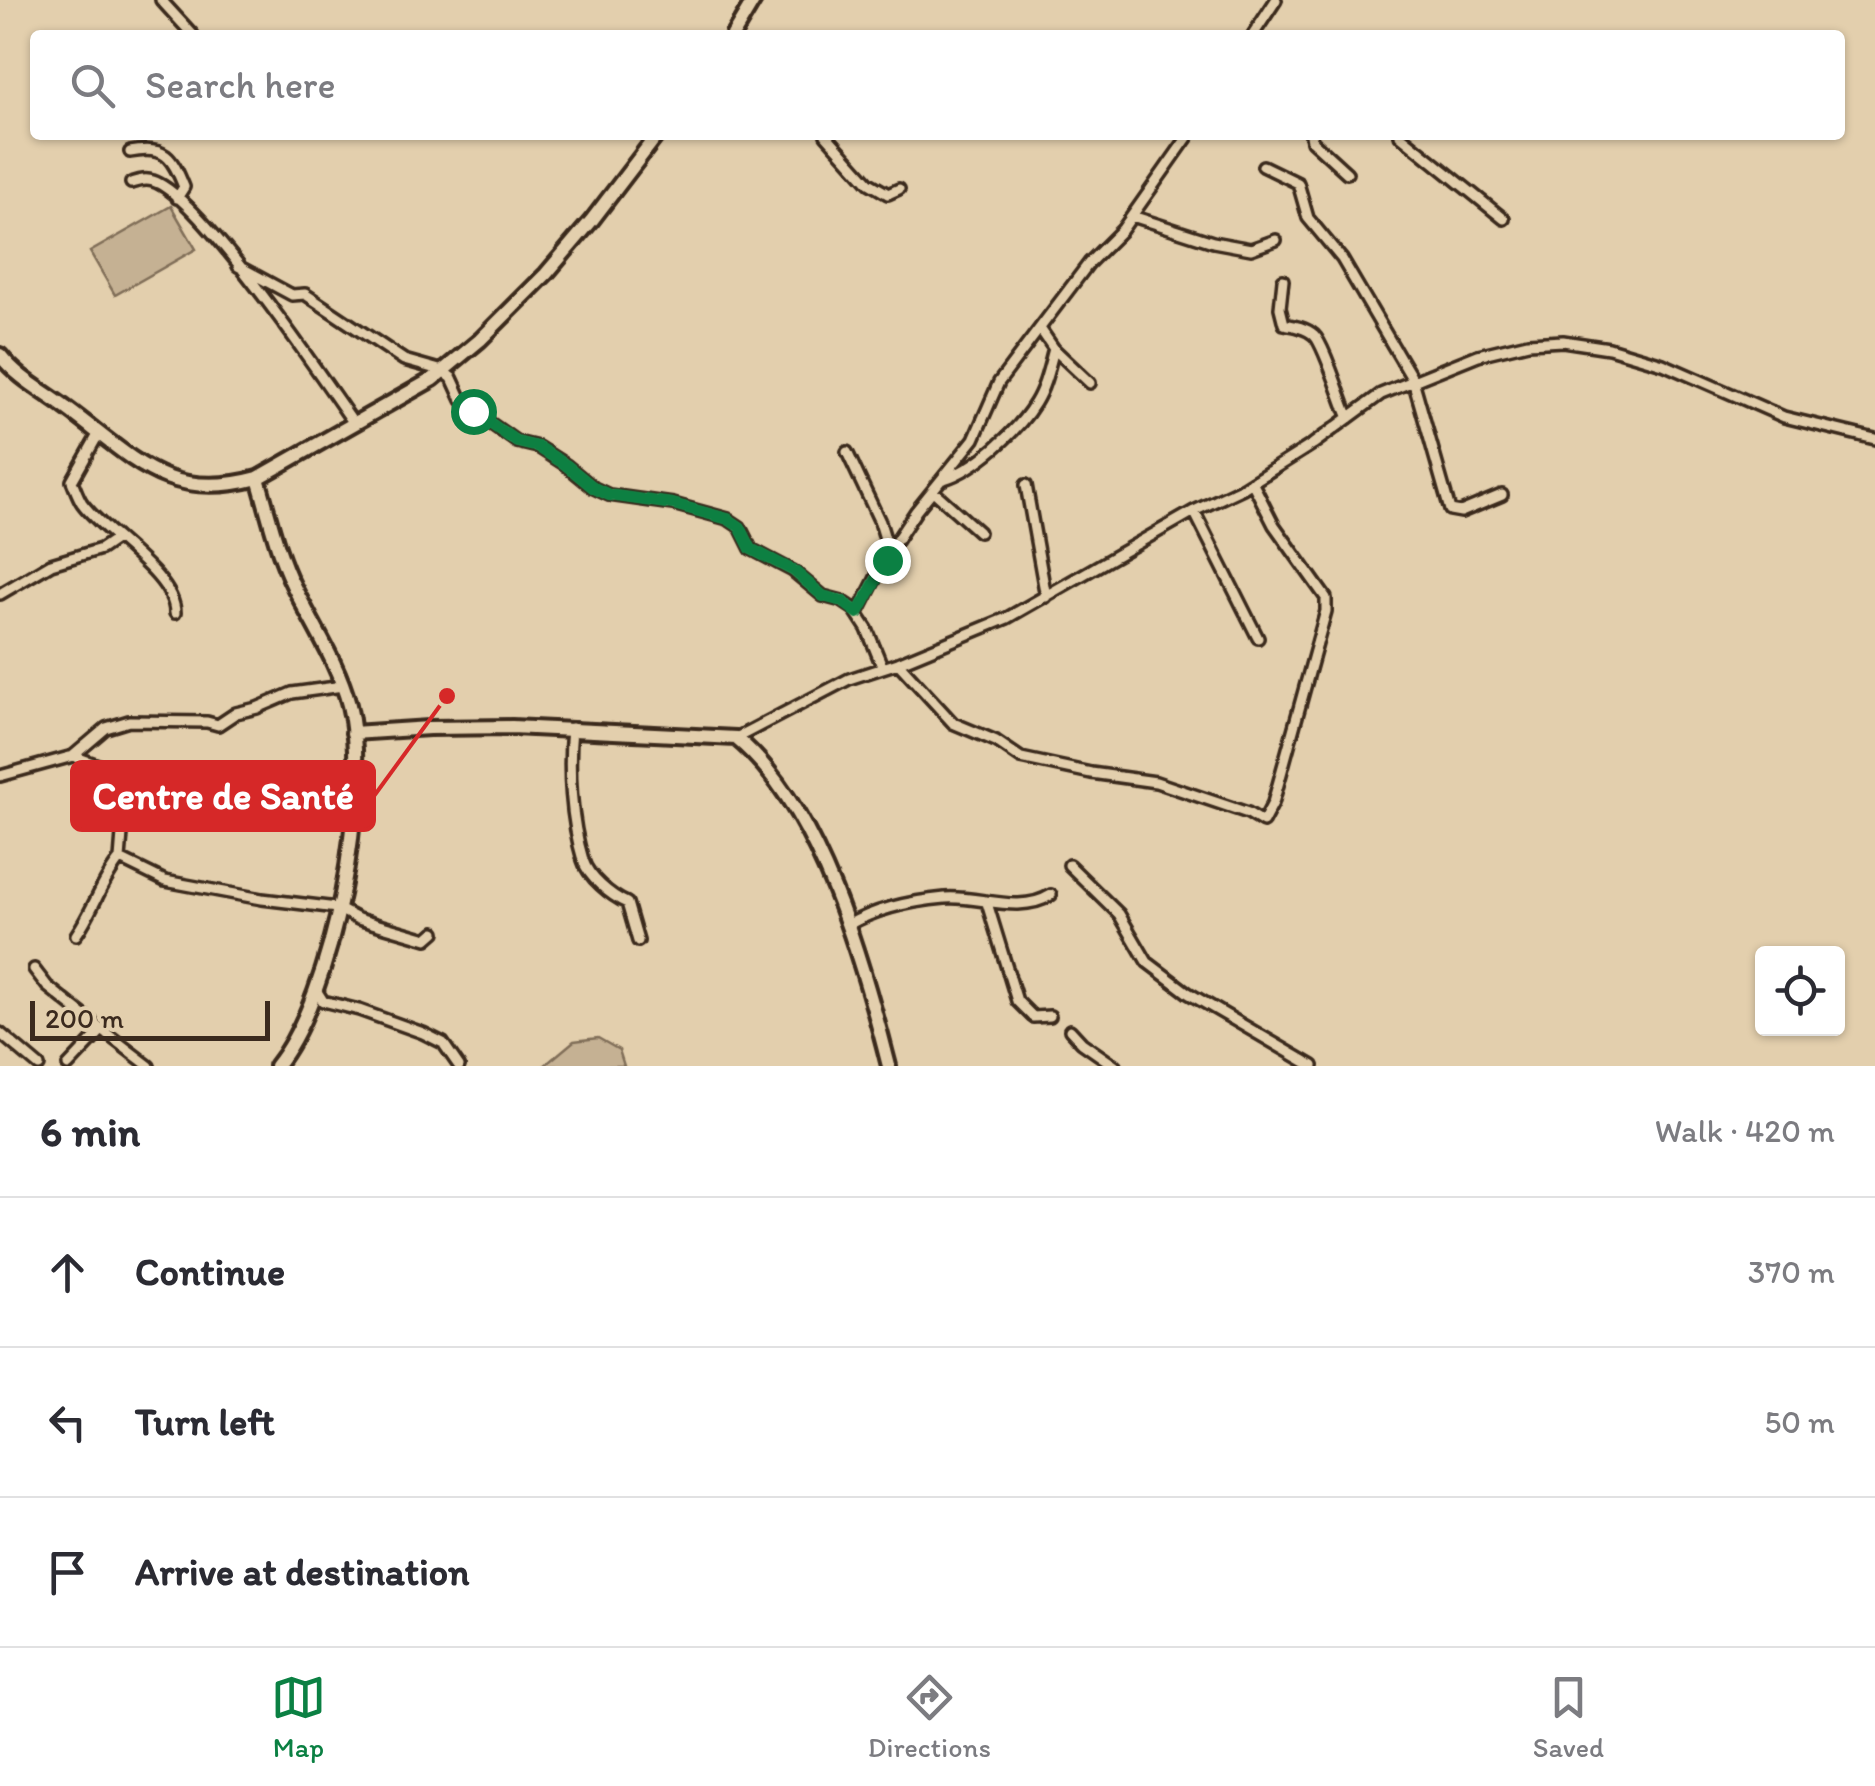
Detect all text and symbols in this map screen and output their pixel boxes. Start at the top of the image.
search box [30,30,1845,140]
icon: search [65,58,120,113]
text: Search here [145,62,336,108]
route start [451,389,497,435]
route end [865,538,911,584]
callout: Centre de Santé [72,762,374,830]
text: Centre de Santé [92,773,354,819]
map controls [1755,946,1845,1036]
button: locate [1755,946,1845,1036]
scale bar [30,996,270,1040]
text: 200 m [45,1001,124,1035]
text: 6 min [40,1106,140,1157]
text: Walk · 420 m [1655,1112,1835,1150]
icon: ahead [40,1245,95,1300]
text: Continue [135,1249,285,1295]
text: 370 m [1748,1253,1835,1291]
icon: left [40,1395,95,1450]
text: Turn left [135,1399,275,1445]
text: 50 m [1764,1403,1835,1441]
icon: arrive [40,1545,95,1600]
text: Arrive at destination [135,1549,470,1595]
tab: Map [271,1670,326,1764]
tab: Directions [868,1670,991,1764]
tab: Saved [1533,1670,1604,1764]

